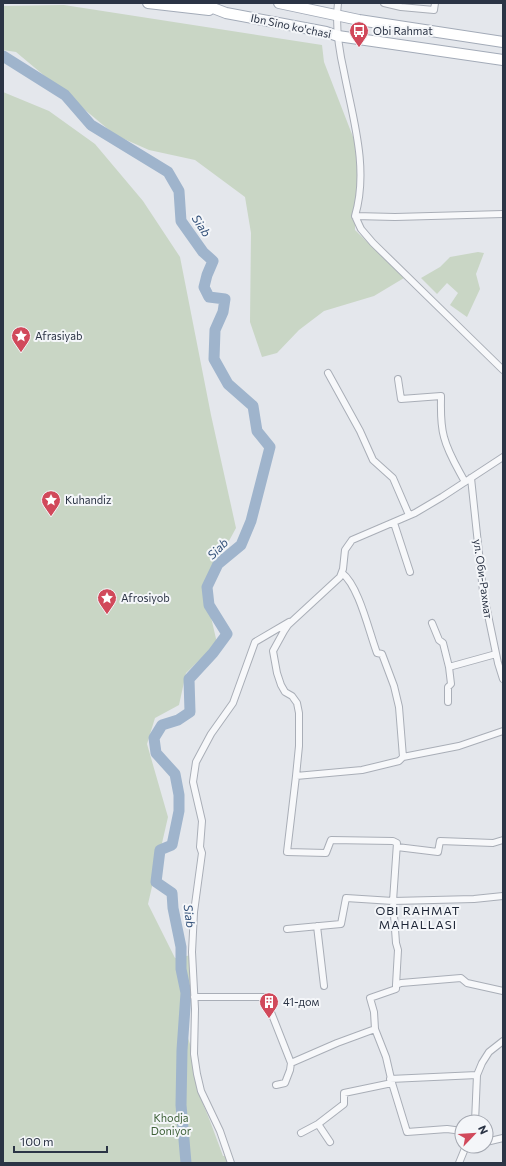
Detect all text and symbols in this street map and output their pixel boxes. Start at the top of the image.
street label: Ibn Sino ko'chasi [250,11,333,40]
bus stop icon: Obi Rahmat [348,20,370,48]
place label: Obi Rahmat [373,24,433,37]
water label: Siab [190,212,214,239]
place icon: Afrasiyab [10,325,32,353]
place label: Afrasiyab [35,329,82,342]
place icon: Kuhandiz [40,489,62,517]
place label: Kuhandiz [65,493,112,506]
water label: Siab [204,535,231,562]
street label: ул. Оби-Рахмат [471,538,496,620]
place icon: Afrosiyob [96,587,118,615]
place label: Afrosiyob [121,591,170,604]
water label: Siab [181,903,199,928]
district label: OBI RAHMAT MAHALLASI [376,903,460,931]
building icon: 41-дом [258,991,280,1019]
place label: 41-дом [283,995,320,1008]
park label: Khodja Doniyor [151,1111,192,1137]
north arrow [454,1114,494,1154]
text: N [476,1123,491,1136]
scale bar [14,1128,107,1154]
text: 100 m [20,1134,54,1148]

